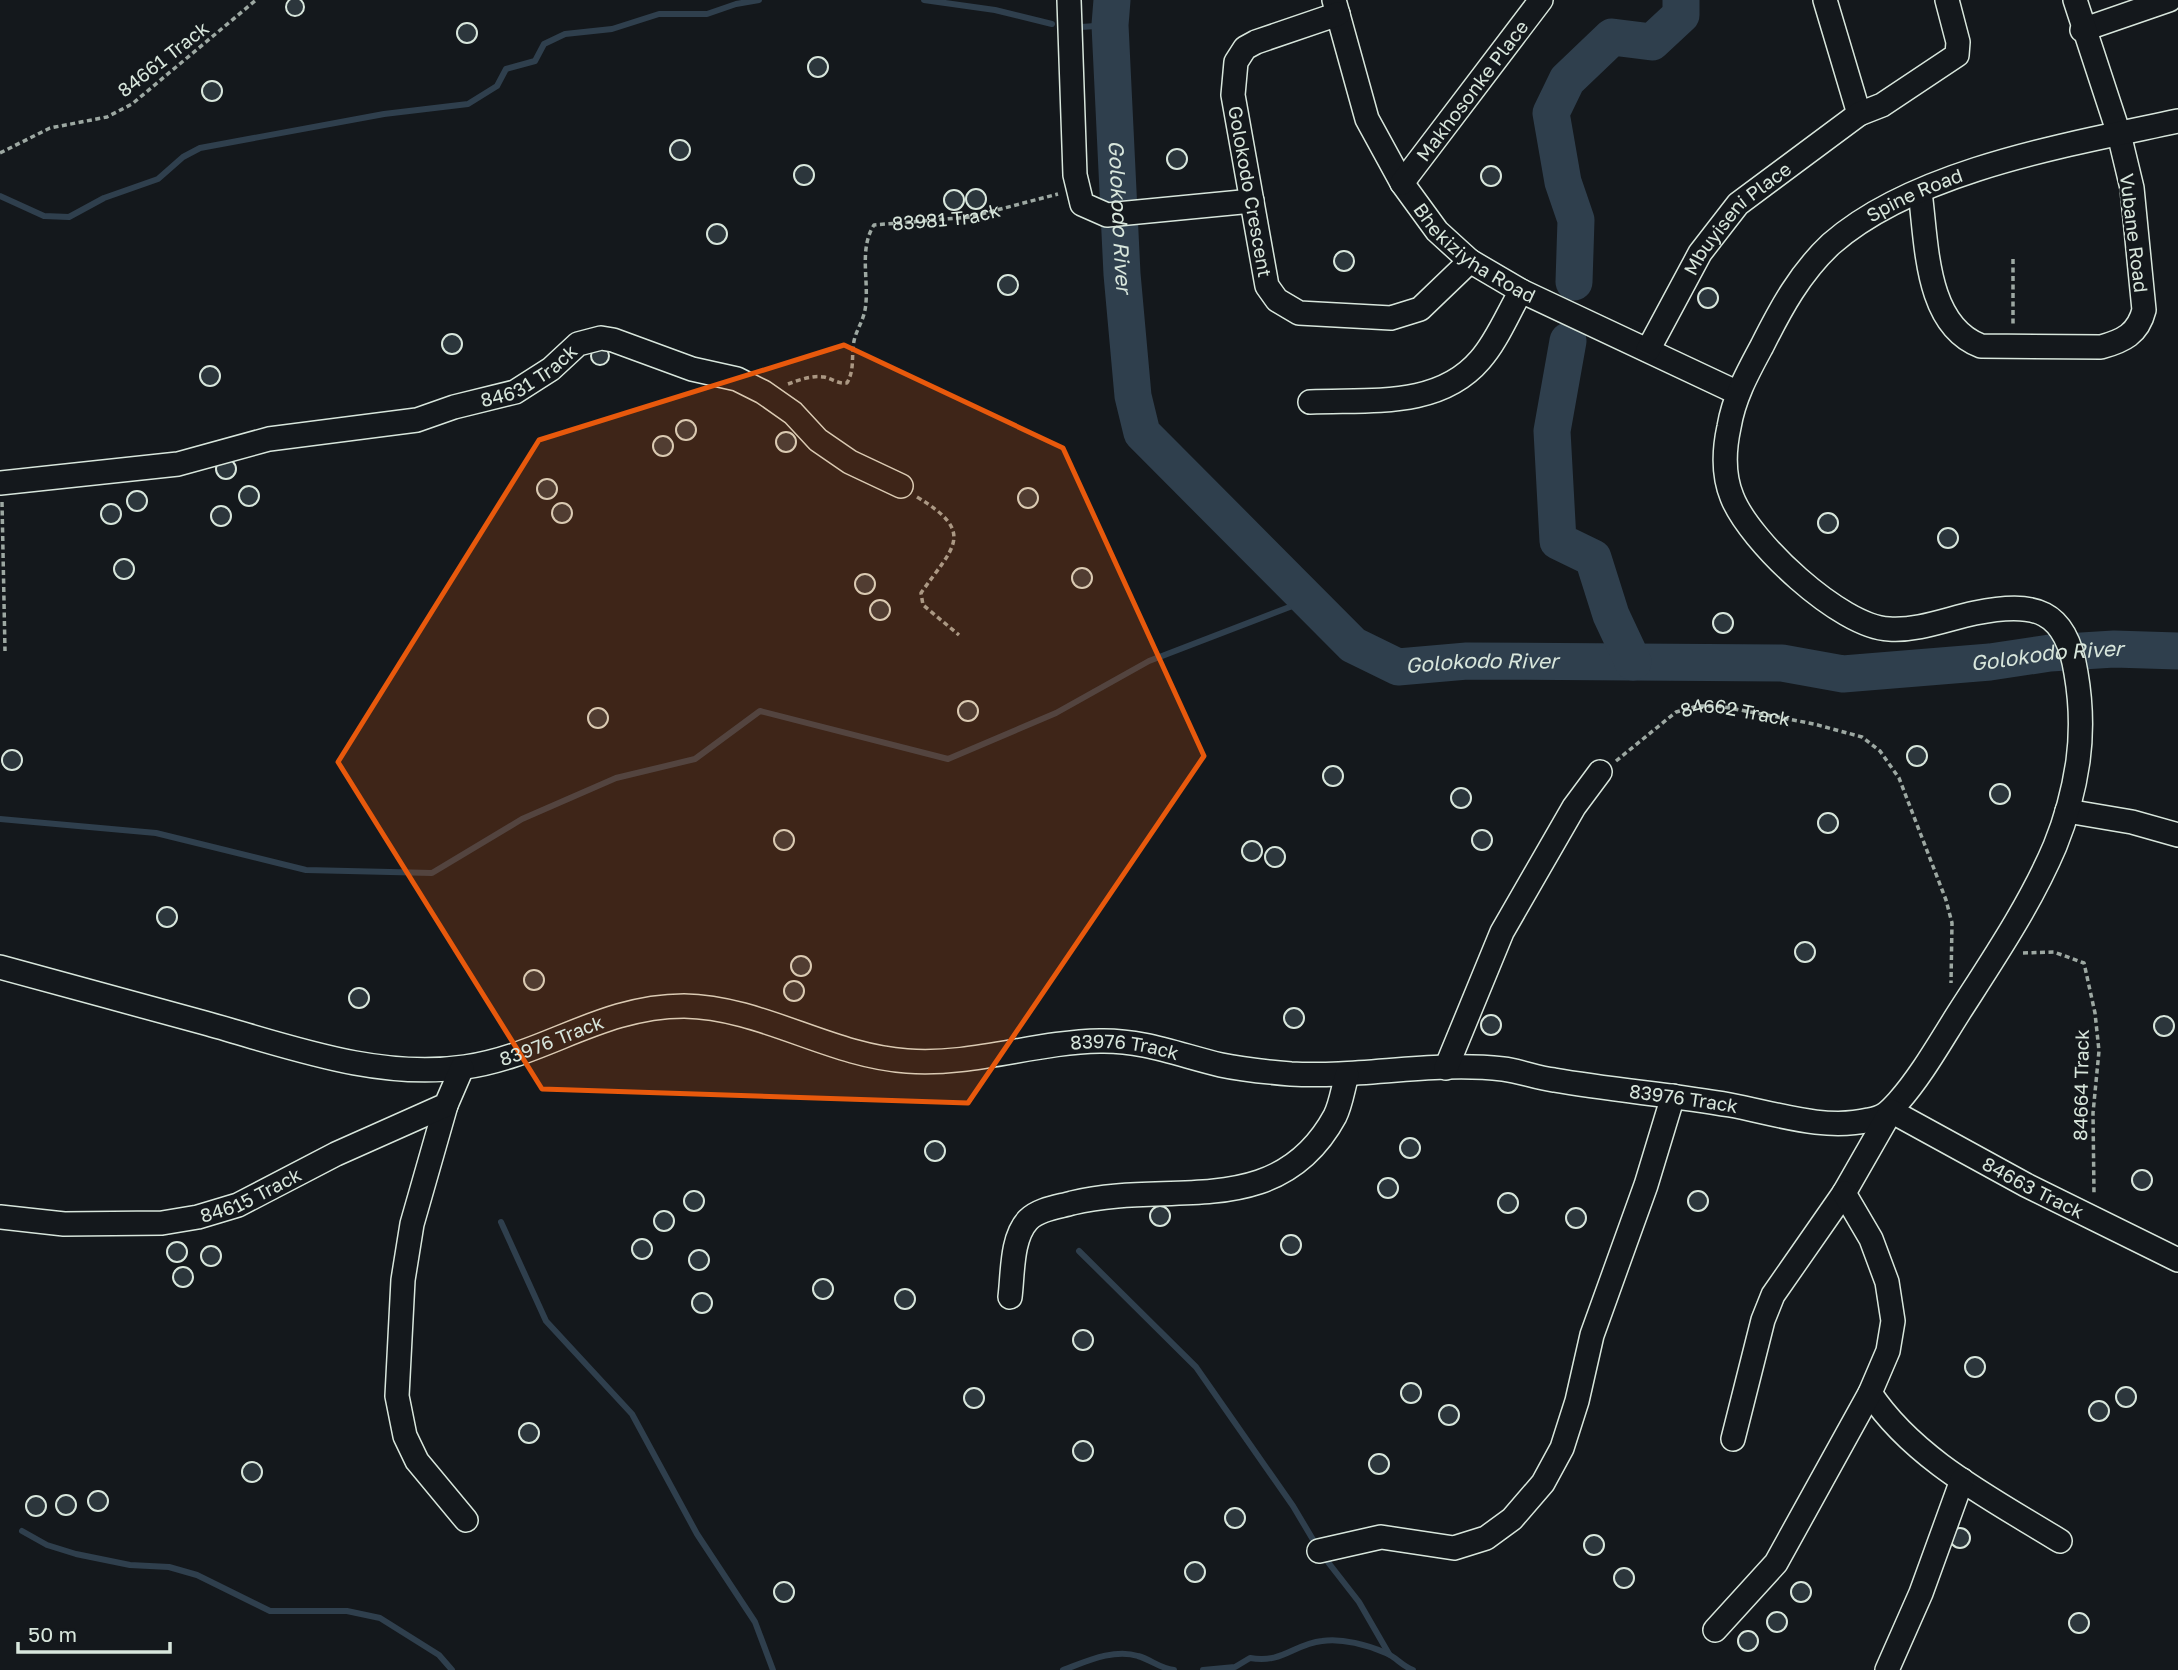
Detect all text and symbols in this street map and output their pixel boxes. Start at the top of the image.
street label: Makhosonke Place [1411,15,1533,165]
street label: 84661 Track [113,16,213,101]
street label: Golokodo Crescent [1224,104,1277,279]
water label: Golokodo River [1104,140,1138,297]
street label: Mbuyiseni Place [1678,157,1795,279]
street label: Spine Road [1862,163,1965,226]
street label: Vubane Road [2116,172,2153,294]
street label: 83981 Track [891,198,1003,234]
street label: Bhekiziyha Road [1409,198,1539,307]
street label: 84631 Track [478,339,582,411]
water label: Golokodo River [1970,635,2126,676]
water label: Golokodo River [1404,647,1561,678]
street label: 84662 Track [1678,693,1793,730]
street label: 83976 Track [496,1010,607,1070]
street label: 83976 Track [1069,1029,1182,1064]
street label: 84664 Track [2068,1029,2093,1141]
street label: 83976 Track [1628,1079,1740,1117]
street label: 84663 Track [1979,1151,2088,1223]
street label: 84615 Track [197,1162,305,1227]
scale bar [18,1610,170,1654]
text: 50 m [28,1621,77,1647]

